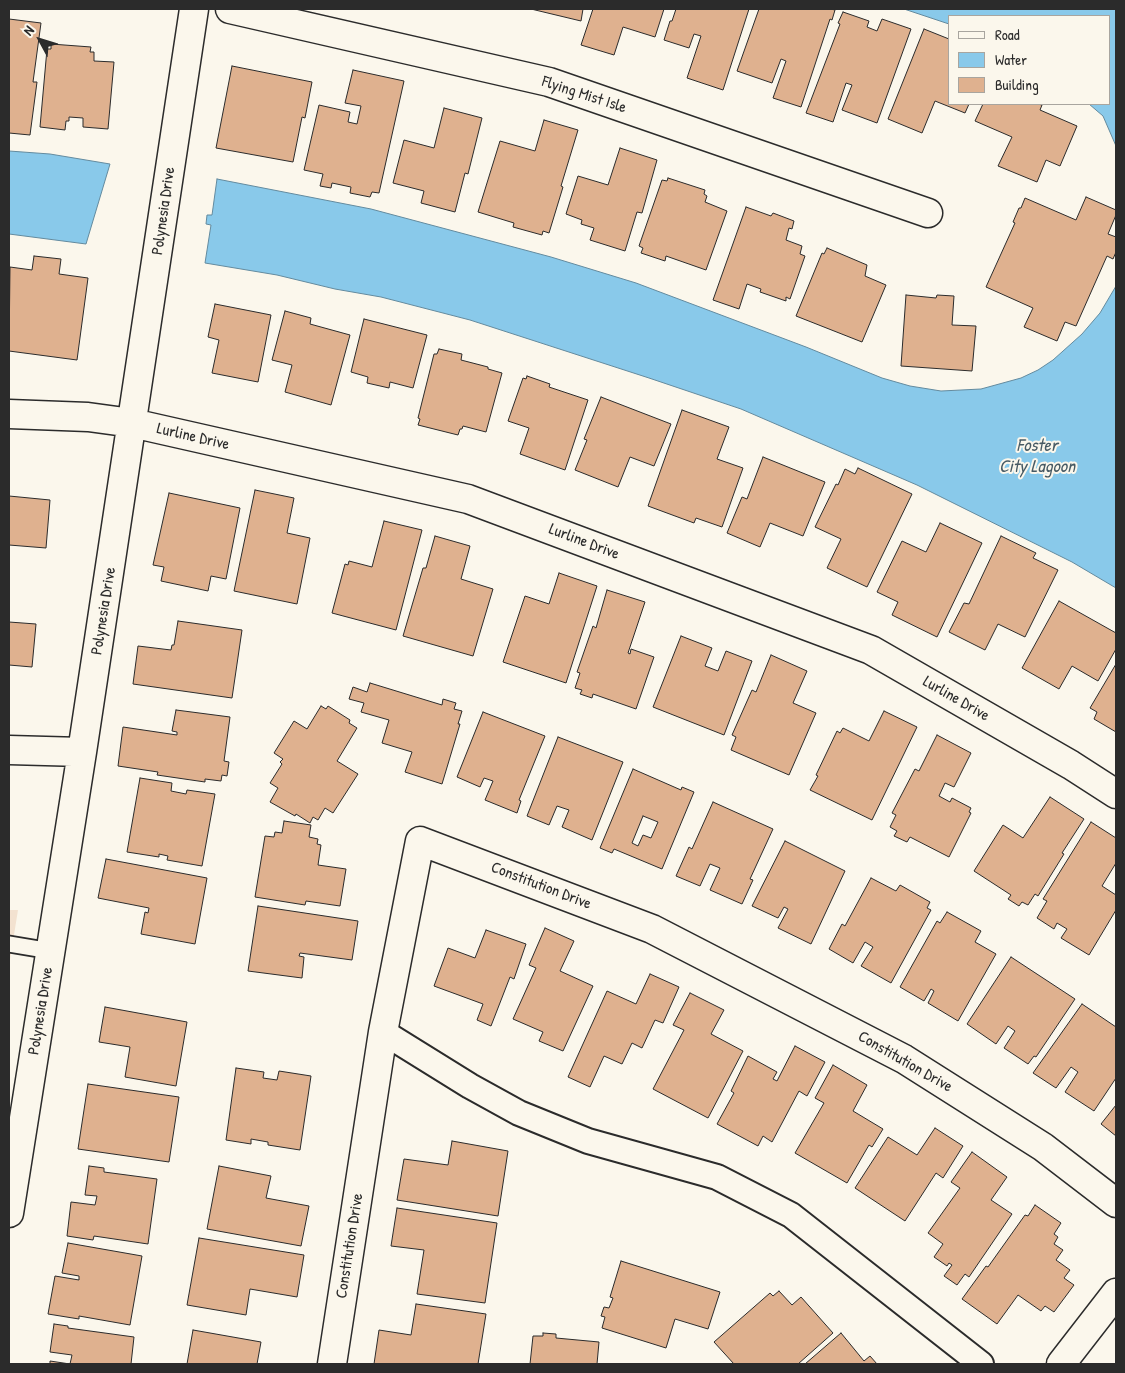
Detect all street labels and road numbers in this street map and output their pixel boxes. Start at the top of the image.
street label: Flying Mist Isle [539,72,629,118]
street label: Polynesia Drive [148,166,180,256]
street label: Lurline Drive [155,419,231,455]
street label: Lurline Drive [546,520,622,564]
street label: Polynesia Drive [88,566,120,656]
street label: Lurline Drive [919,672,993,726]
street label: Constitution Drive [488,858,594,914]
street label: Polynesia Drive [25,966,57,1056]
street label: Constitution Drive [854,1027,956,1097]
street label: Constitution Drive [332,1192,368,1300]

